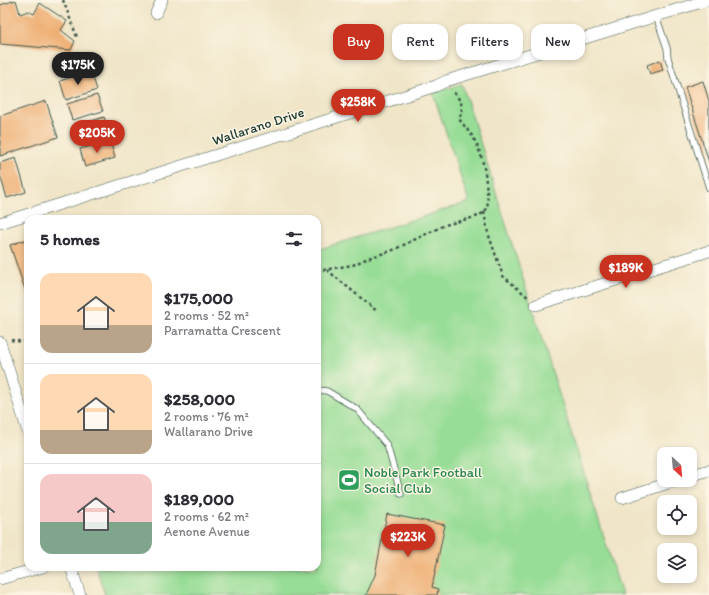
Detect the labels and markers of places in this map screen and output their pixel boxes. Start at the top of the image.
pin: $175K [50,52,106,86]
pin: $258K [330,89,386,123]
pin: $205K [69,120,125,154]
pin: $189K [598,255,654,289]
place label: Noble Park Football Social Club [364,464,482,497]
sports icon: Noble Park Football Social Club [336,467,362,493]
pin: $223K [380,524,436,558]

